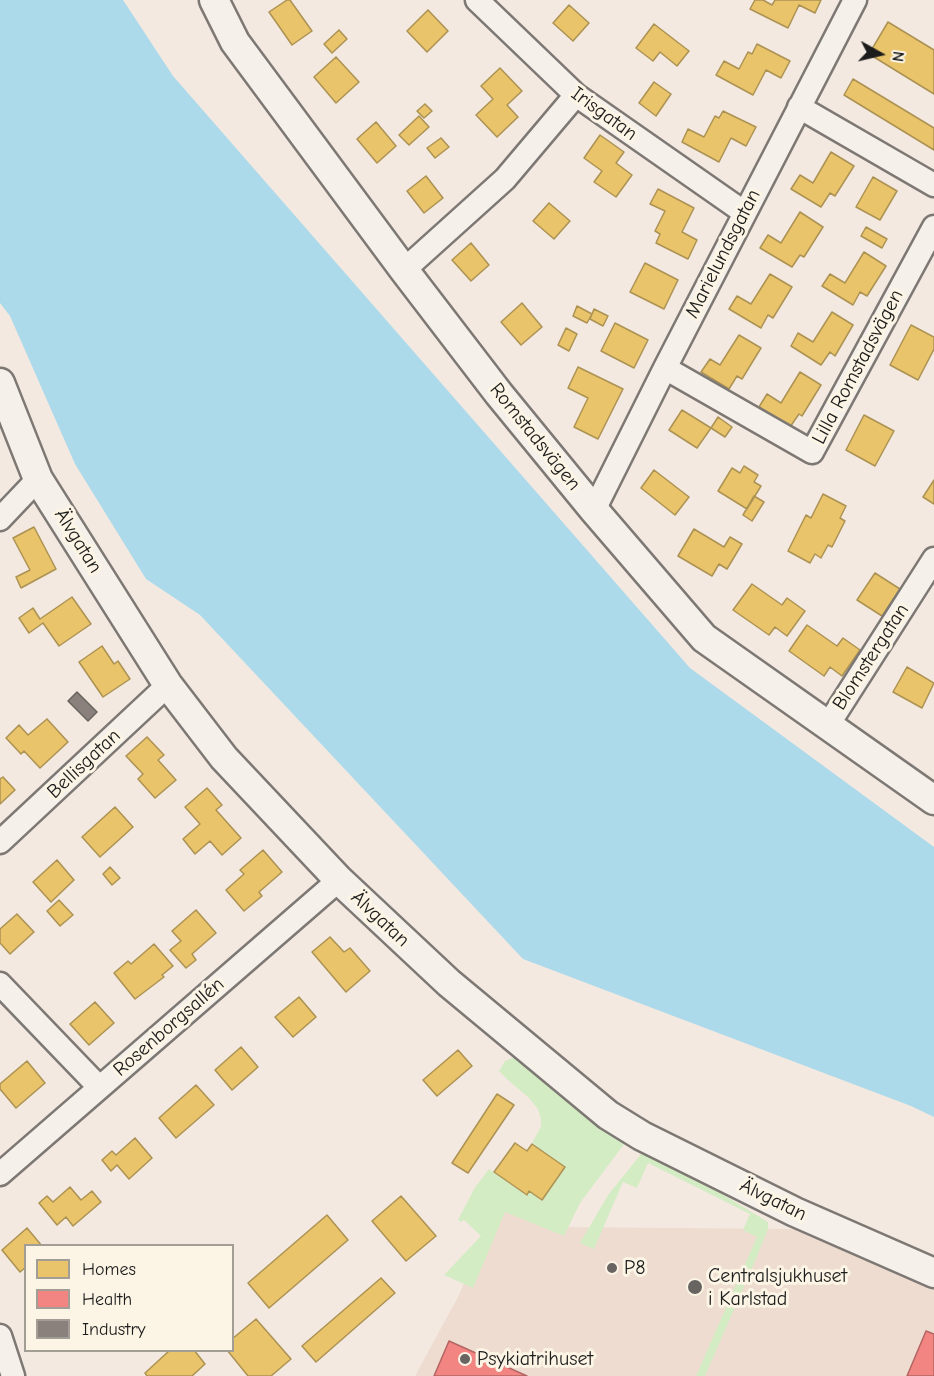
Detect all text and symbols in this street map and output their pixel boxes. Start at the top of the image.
north arrow [850,24,910,84]
text: N [888,50,907,63]
street label: Irisgatan [566,82,642,146]
street label: Marielundsgatan [680,185,766,323]
street label: Lilla Romstadsvägen [807,286,909,448]
street label: Romstadsvägen [484,378,586,496]
street label: Älvgatan [49,504,107,578]
street label: Blomstergatan [828,599,914,715]
street label: Bellisgatan [42,724,126,804]
street label: Älvgatan [346,886,414,952]
street label: Rosenborgsallén [109,972,229,1082]
street label: Älvgatan [736,1174,810,1226]
legend [24,1244,234,1352]
place label: P8 [624,1256,645,1280]
text: Homes [82,1259,136,1280]
marker: P8 [605,1261,619,1275]
place label: Centralsjukhuset i Karlstad [708,1264,847,1311]
marker: Centralsjukhuset i Karlstad [686,1278,704,1296]
text: Health [82,1289,132,1310]
text: Industry [82,1319,146,1340]
place label: Psykiatrihuset [477,1347,593,1371]
marker: Psykiatrihuset [458,1352,472,1366]

